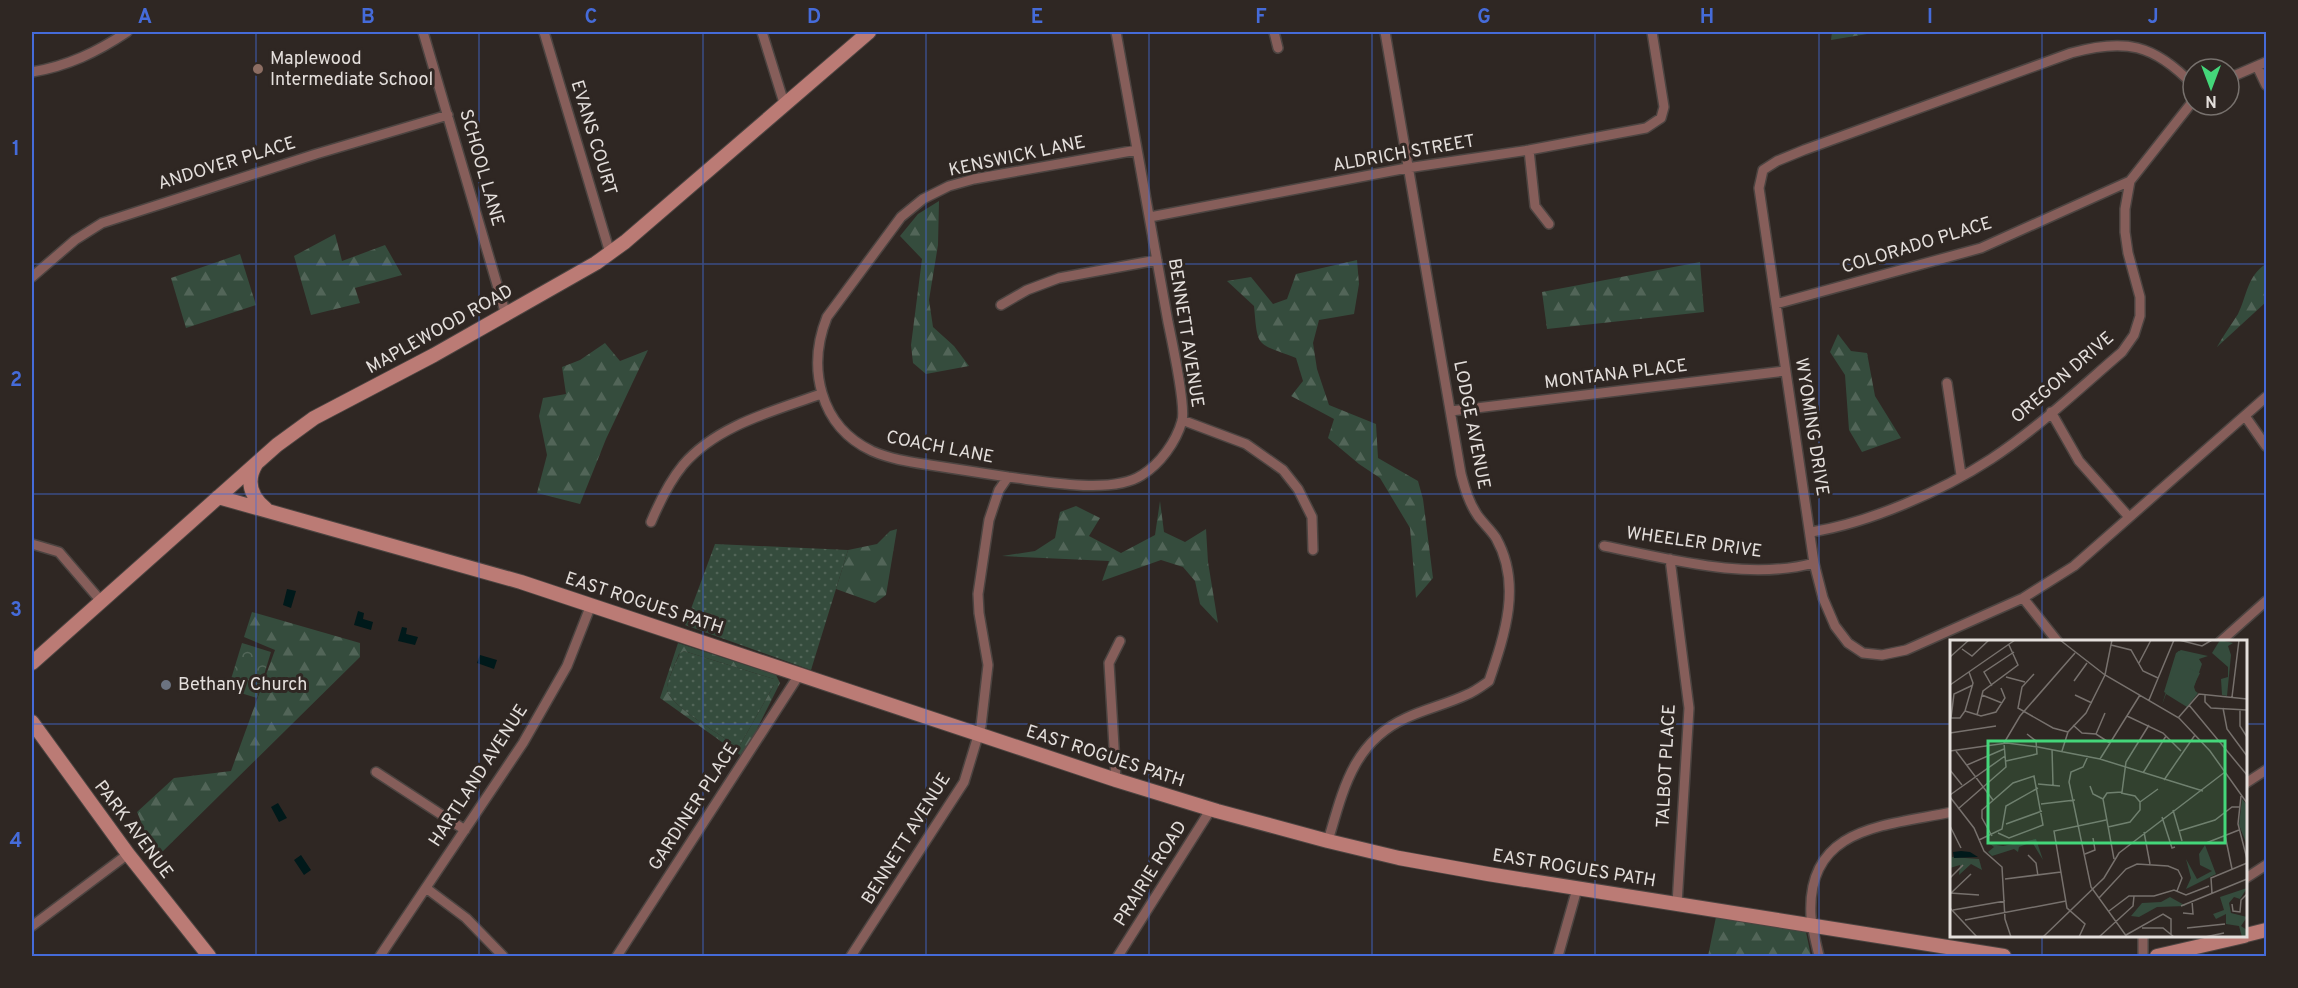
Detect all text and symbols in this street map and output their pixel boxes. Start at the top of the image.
text: A [138,5,152,31]
text: B [361,5,375,31]
text: C [585,5,597,31]
text: D [807,5,821,31]
text: E [1031,5,1043,31]
text: F [1255,5,1267,31]
text: G [1477,5,1491,31]
text: H [1700,5,1714,31]
text: I [1927,5,1933,31]
text: J [2147,5,2159,31]
place label: Maplewood Intermediate School [270,48,433,92]
north arrow [2181,57,2241,117]
marker: Maplewood Intermediate School [251,62,265,76]
street label: EVANS COURT [565,78,621,198]
text: N [2205,90,2217,110]
street label: SCHOOL LANE [453,107,509,229]
street label: ALDRICH STREET [1331,130,1477,178]
street label: KENSWICK LANE [947,131,1087,183]
street label: ANDOVER PLACE [155,132,299,196]
text: 1 [12,137,20,163]
street label: COLORADO PLACE [1839,212,1995,280]
street label: BENNETT AVENUE [1162,257,1208,409]
street label: MAPLEWOOD ROAD [363,280,517,380]
street label: OREGON DRIVE [2007,327,2119,429]
street label: MONTANA PLACE [1543,355,1689,395]
street label: WYOMING DRIVE [1789,356,1833,498]
street label: LODGE AVENUE [1447,359,1495,491]
text: 2 [10,368,22,394]
street label: COACH LANE [884,426,996,470]
street label: WHEELER DRIVE [1625,522,1763,564]
street label: EAST ROGUES PATH [562,568,726,640]
text: 3 [10,598,22,624]
inset map [1950,640,2247,937]
place label: Bethany Church [178,674,307,697]
marker: Bethany Church [159,678,173,692]
street label: HARTLAND AVENUE [424,700,534,852]
street label: TALBOT PLACE [1652,704,1682,828]
street label: EAST ROGUES PATH [1023,721,1187,793]
street label: GARDINER PLACE [644,739,744,875]
street label: BENNETT AVENUE [857,769,957,909]
street label: PARK AVENUE [89,776,177,884]
street label: PRAIRIE ROAD [1109,817,1193,931]
text: 4 [10,829,22,855]
street label: EAST ROGUES PATH [1491,845,1657,893]

